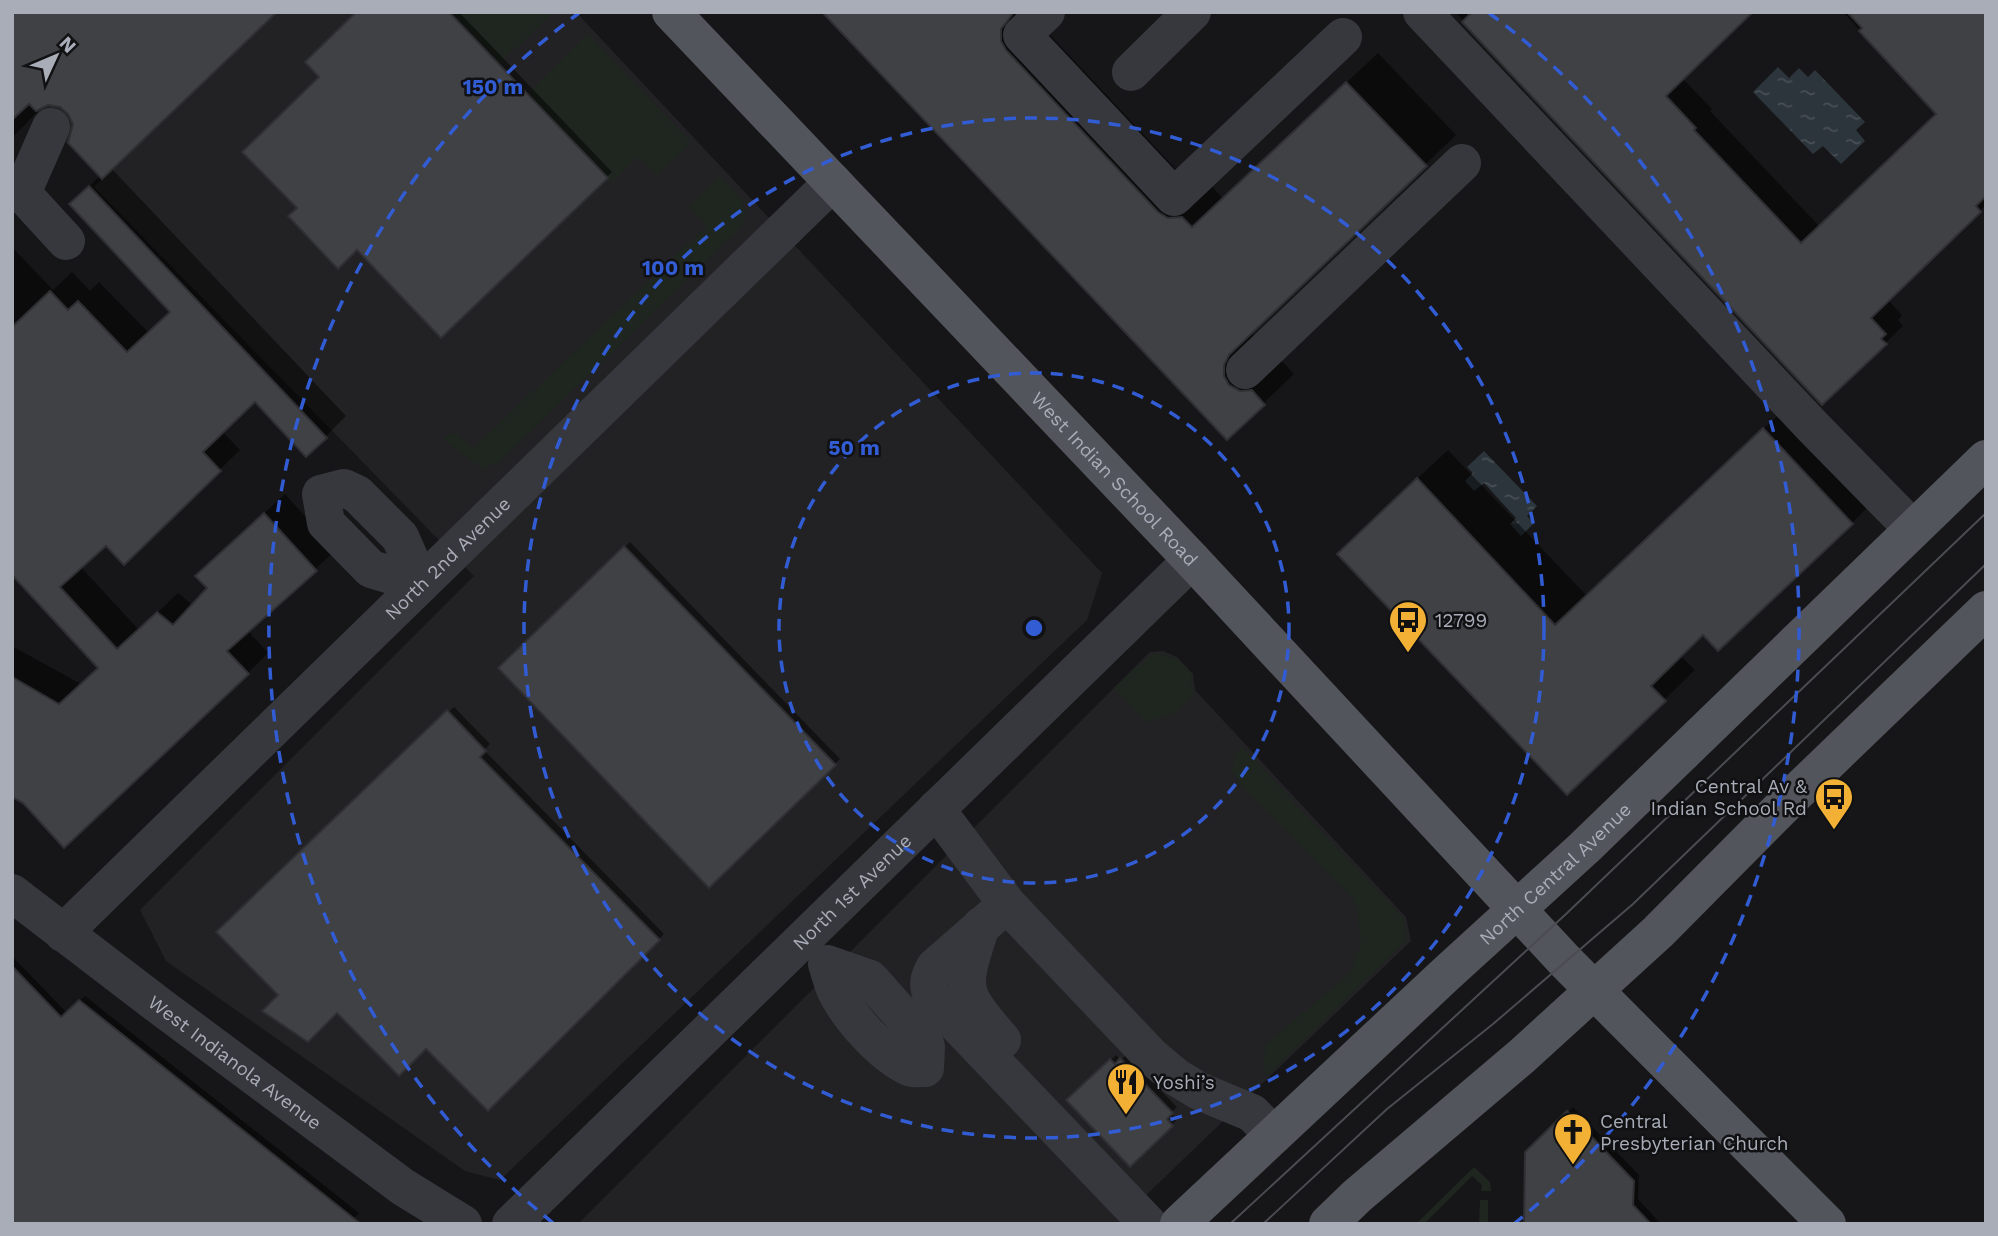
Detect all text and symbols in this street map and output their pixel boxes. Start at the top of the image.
north arrow [21,21,91,91]
text: N [55,31,81,58]
text: 150 m [463,74,523,99]
text: 100 m [642,255,704,280]
street label: West Indian School Road [1026,387,1203,571]
text: 50 m [828,435,880,460]
street label: North 2nd Avenue [380,492,515,625]
bus stop icon: 12799 [1387,599,1429,654]
place label: 12799 [1435,609,1487,632]
centre of rings [1022,616,1046,640]
place label: Central Av & Indian School Rd [1651,775,1807,820]
bus stop icon: Central Av & Indian School Rd [1813,776,1855,831]
street label: North Central Avenue [1475,798,1636,950]
street label: North 1st Avenue [788,829,916,955]
street label: West Indianola Avenue [144,990,326,1135]
restaurant icon: Yoshi’s [1105,1061,1147,1116]
place label: Yoshi’s [1153,1071,1215,1094]
place label: Central Presbyterian Church [1600,1110,1789,1155]
church icon: Central Presbyterian Church [1552,1111,1594,1166]

